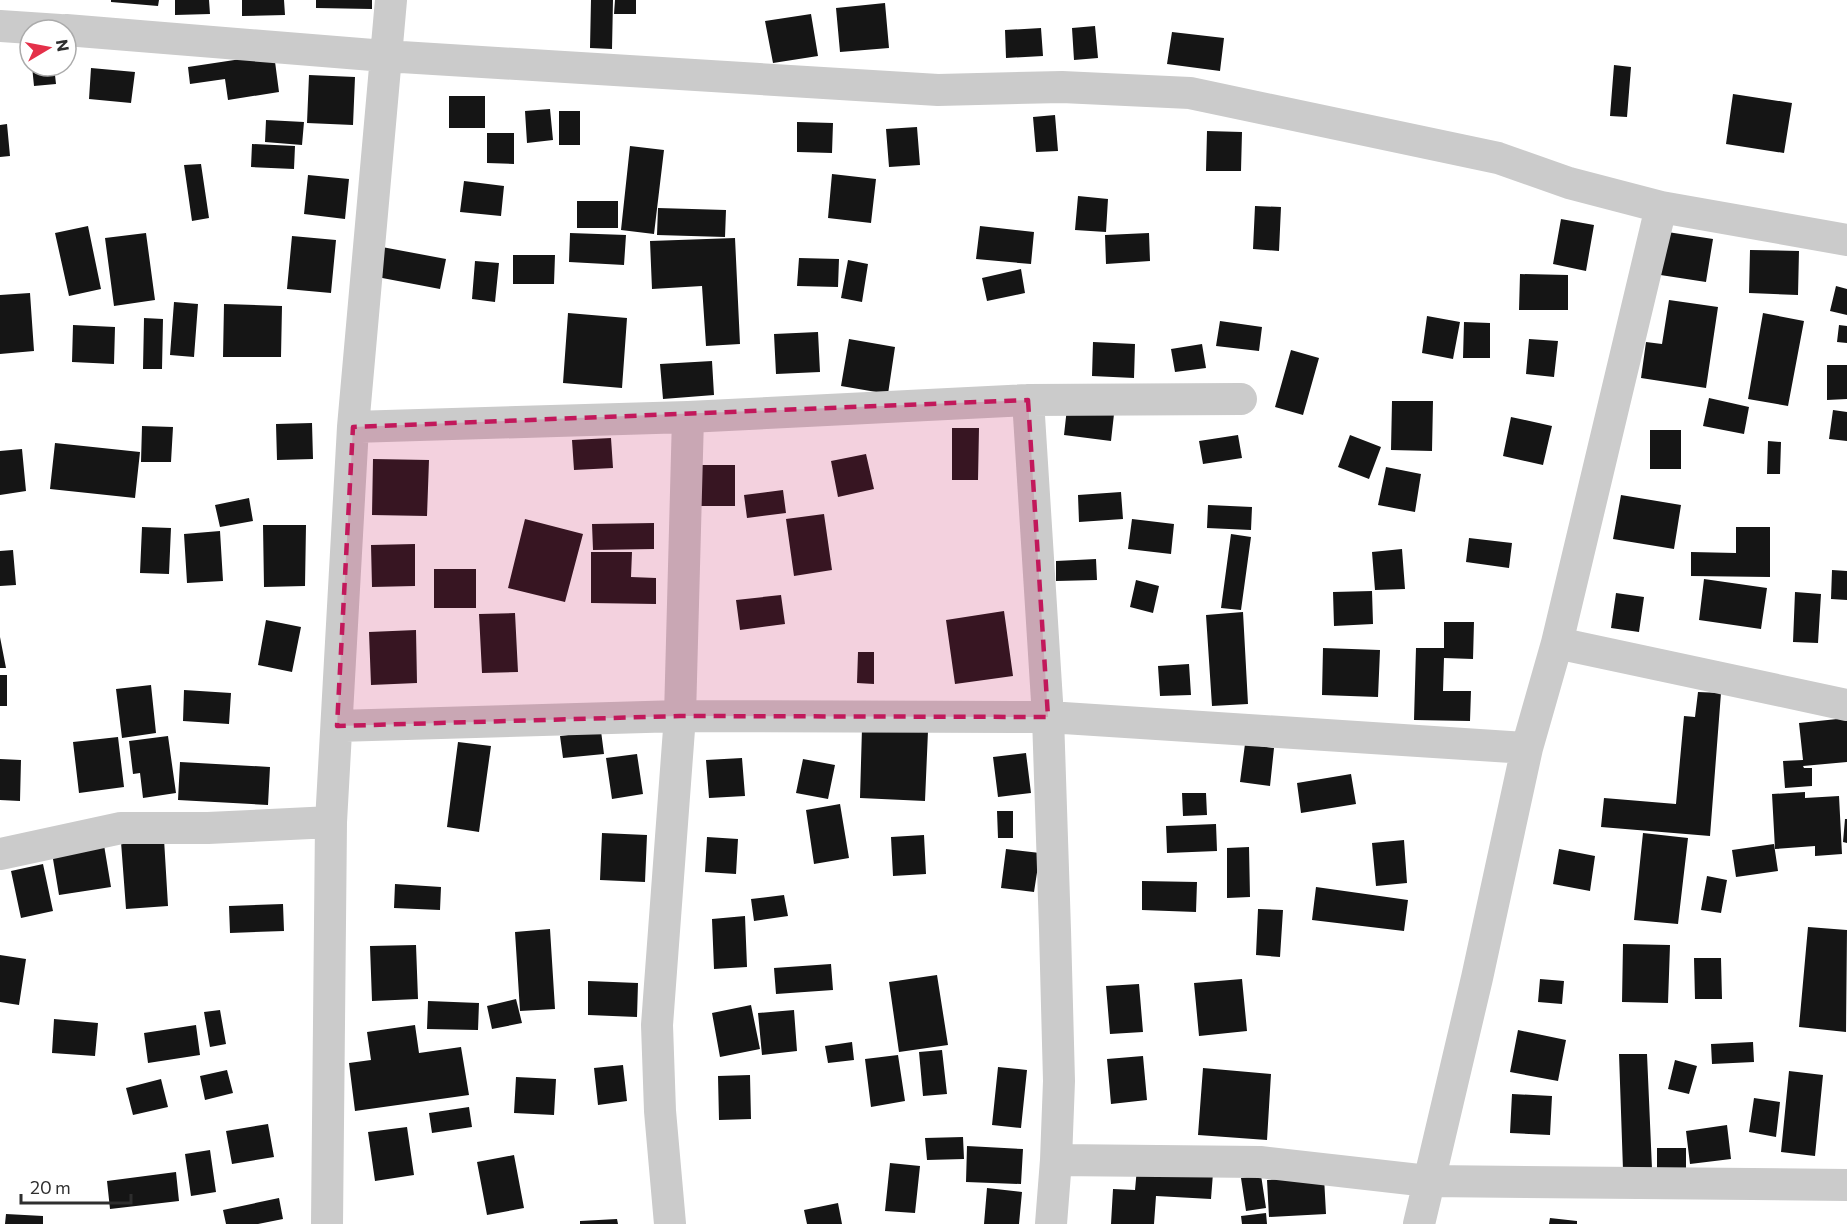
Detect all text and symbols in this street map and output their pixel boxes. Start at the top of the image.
north arrow [18,18,78,78]
text: N [53,38,74,53]
scale bar [21,1167,130,1205]
text: 20 m [30,1176,71,1198]

